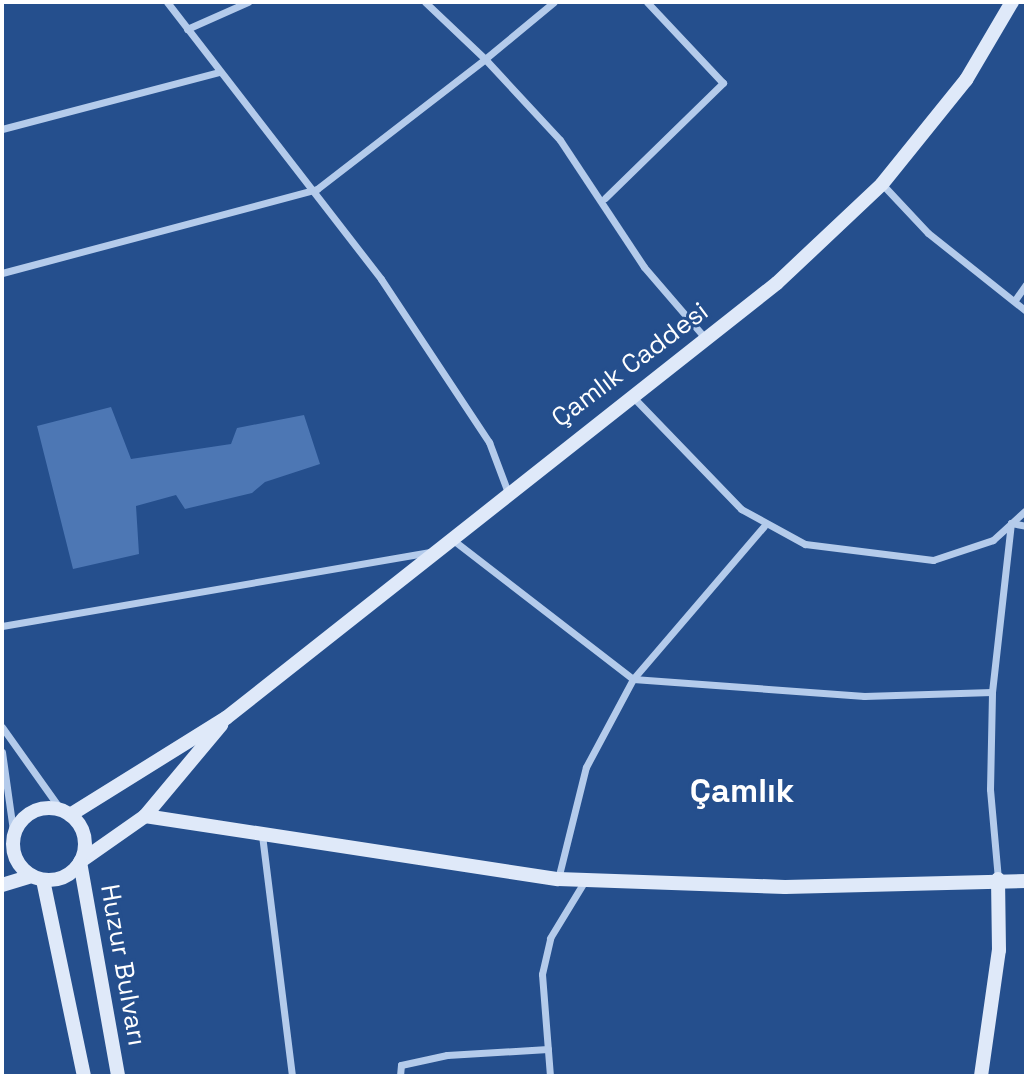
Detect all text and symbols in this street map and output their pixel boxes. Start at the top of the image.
street label: Çamlık Caddesi [546,296,714,434]
district label: Çamlık [690,772,794,812]
street label: Huzur Bulvarı [93,882,153,1048]

